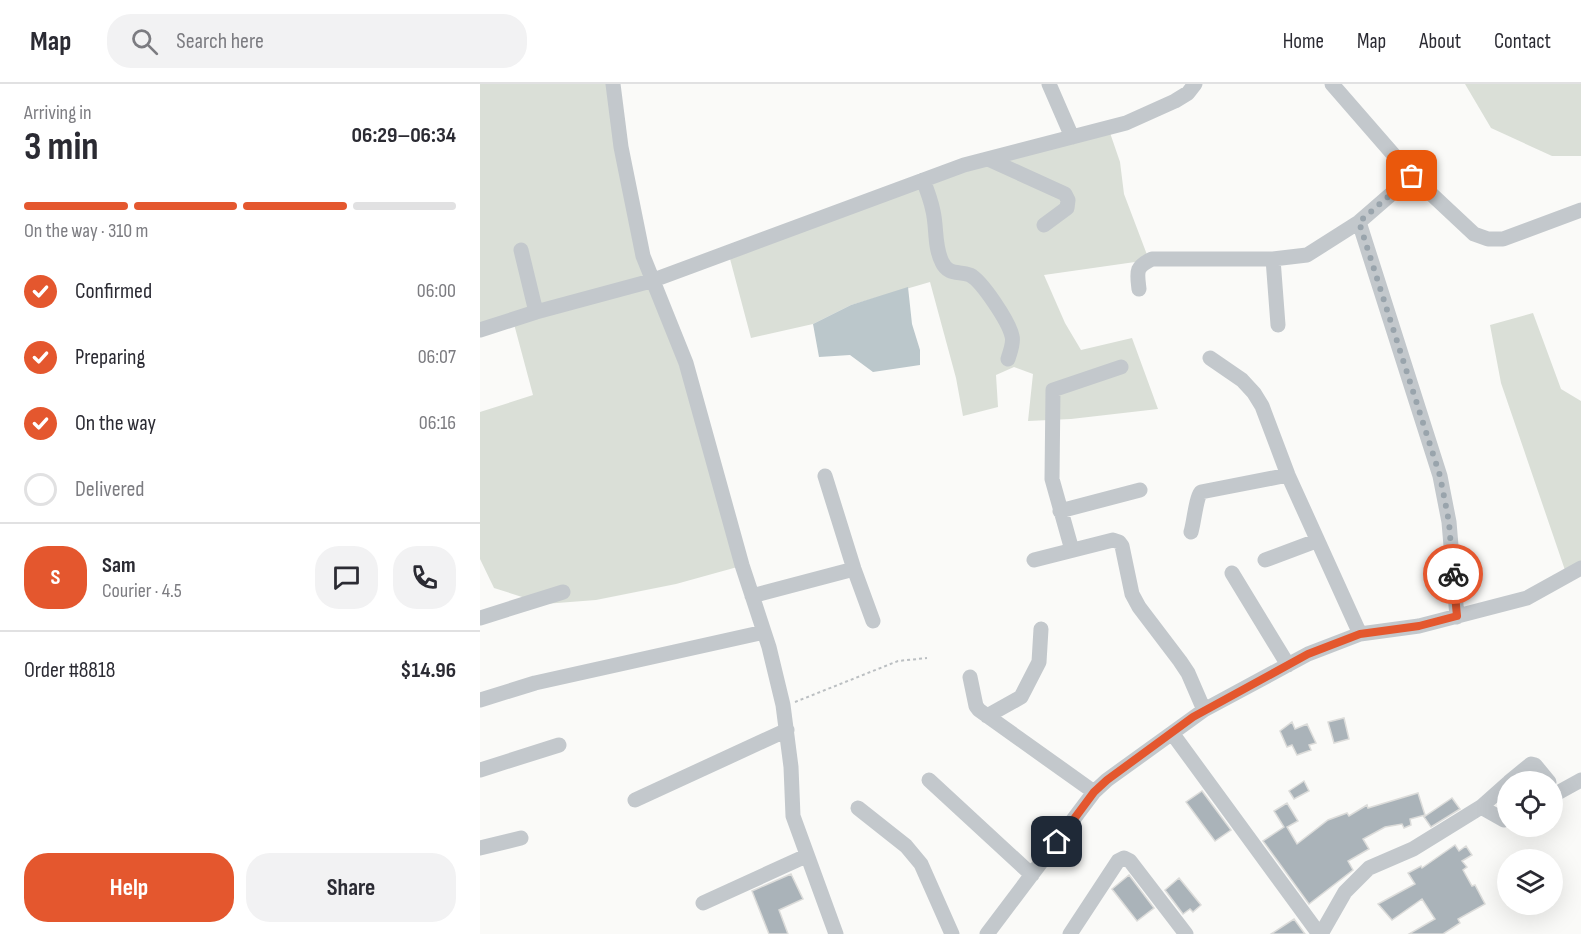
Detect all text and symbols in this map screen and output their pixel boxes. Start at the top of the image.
search box [107,14,527,68]
text: Map [30,25,71,58]
icon: search [128,25,161,58]
text: Search here [176,28,264,55]
text: Home [1283,29,1324,54]
text: Map [1357,29,1386,54]
text: About [1419,29,1461,54]
text: Contact [1494,29,1551,54]
text: Arriving in [24,101,92,125]
text: 06:29–06:34 [352,122,456,149]
text: 3 min [24,124,99,171]
pin [1386,150,1437,201]
icon: bag [1395,159,1428,192]
text: On the way · 310 m [24,219,148,243]
icon: check [24,275,57,308]
text: Confirmed [75,278,152,305]
text: 06:00 [417,279,456,303]
icon: check [24,341,57,374]
text: Preparing [75,344,145,371]
text: 06:07 [418,345,456,369]
icon: check [24,407,57,440]
text: On the way [75,410,156,437]
text: 06:16 [419,411,456,435]
text: Delivered [75,476,144,503]
courier [1423,544,1483,604]
button: chat [315,546,378,609]
button: phone [393,546,456,609]
text: Sam [102,552,136,579]
icon: bike [1437,558,1470,591]
text: S [51,564,60,591]
text: Courier · 4.5 [102,579,182,603]
text: Order #8818 [24,657,115,684]
text: $14.96 [400,657,456,684]
map controls [1497,771,1563,915]
button: locate [1497,771,1563,837]
pin [1031,816,1082,867]
icon: home [1040,825,1073,858]
button: layers [1497,849,1563,915]
button: Help [24,853,234,922]
button: Share [246,853,456,922]

